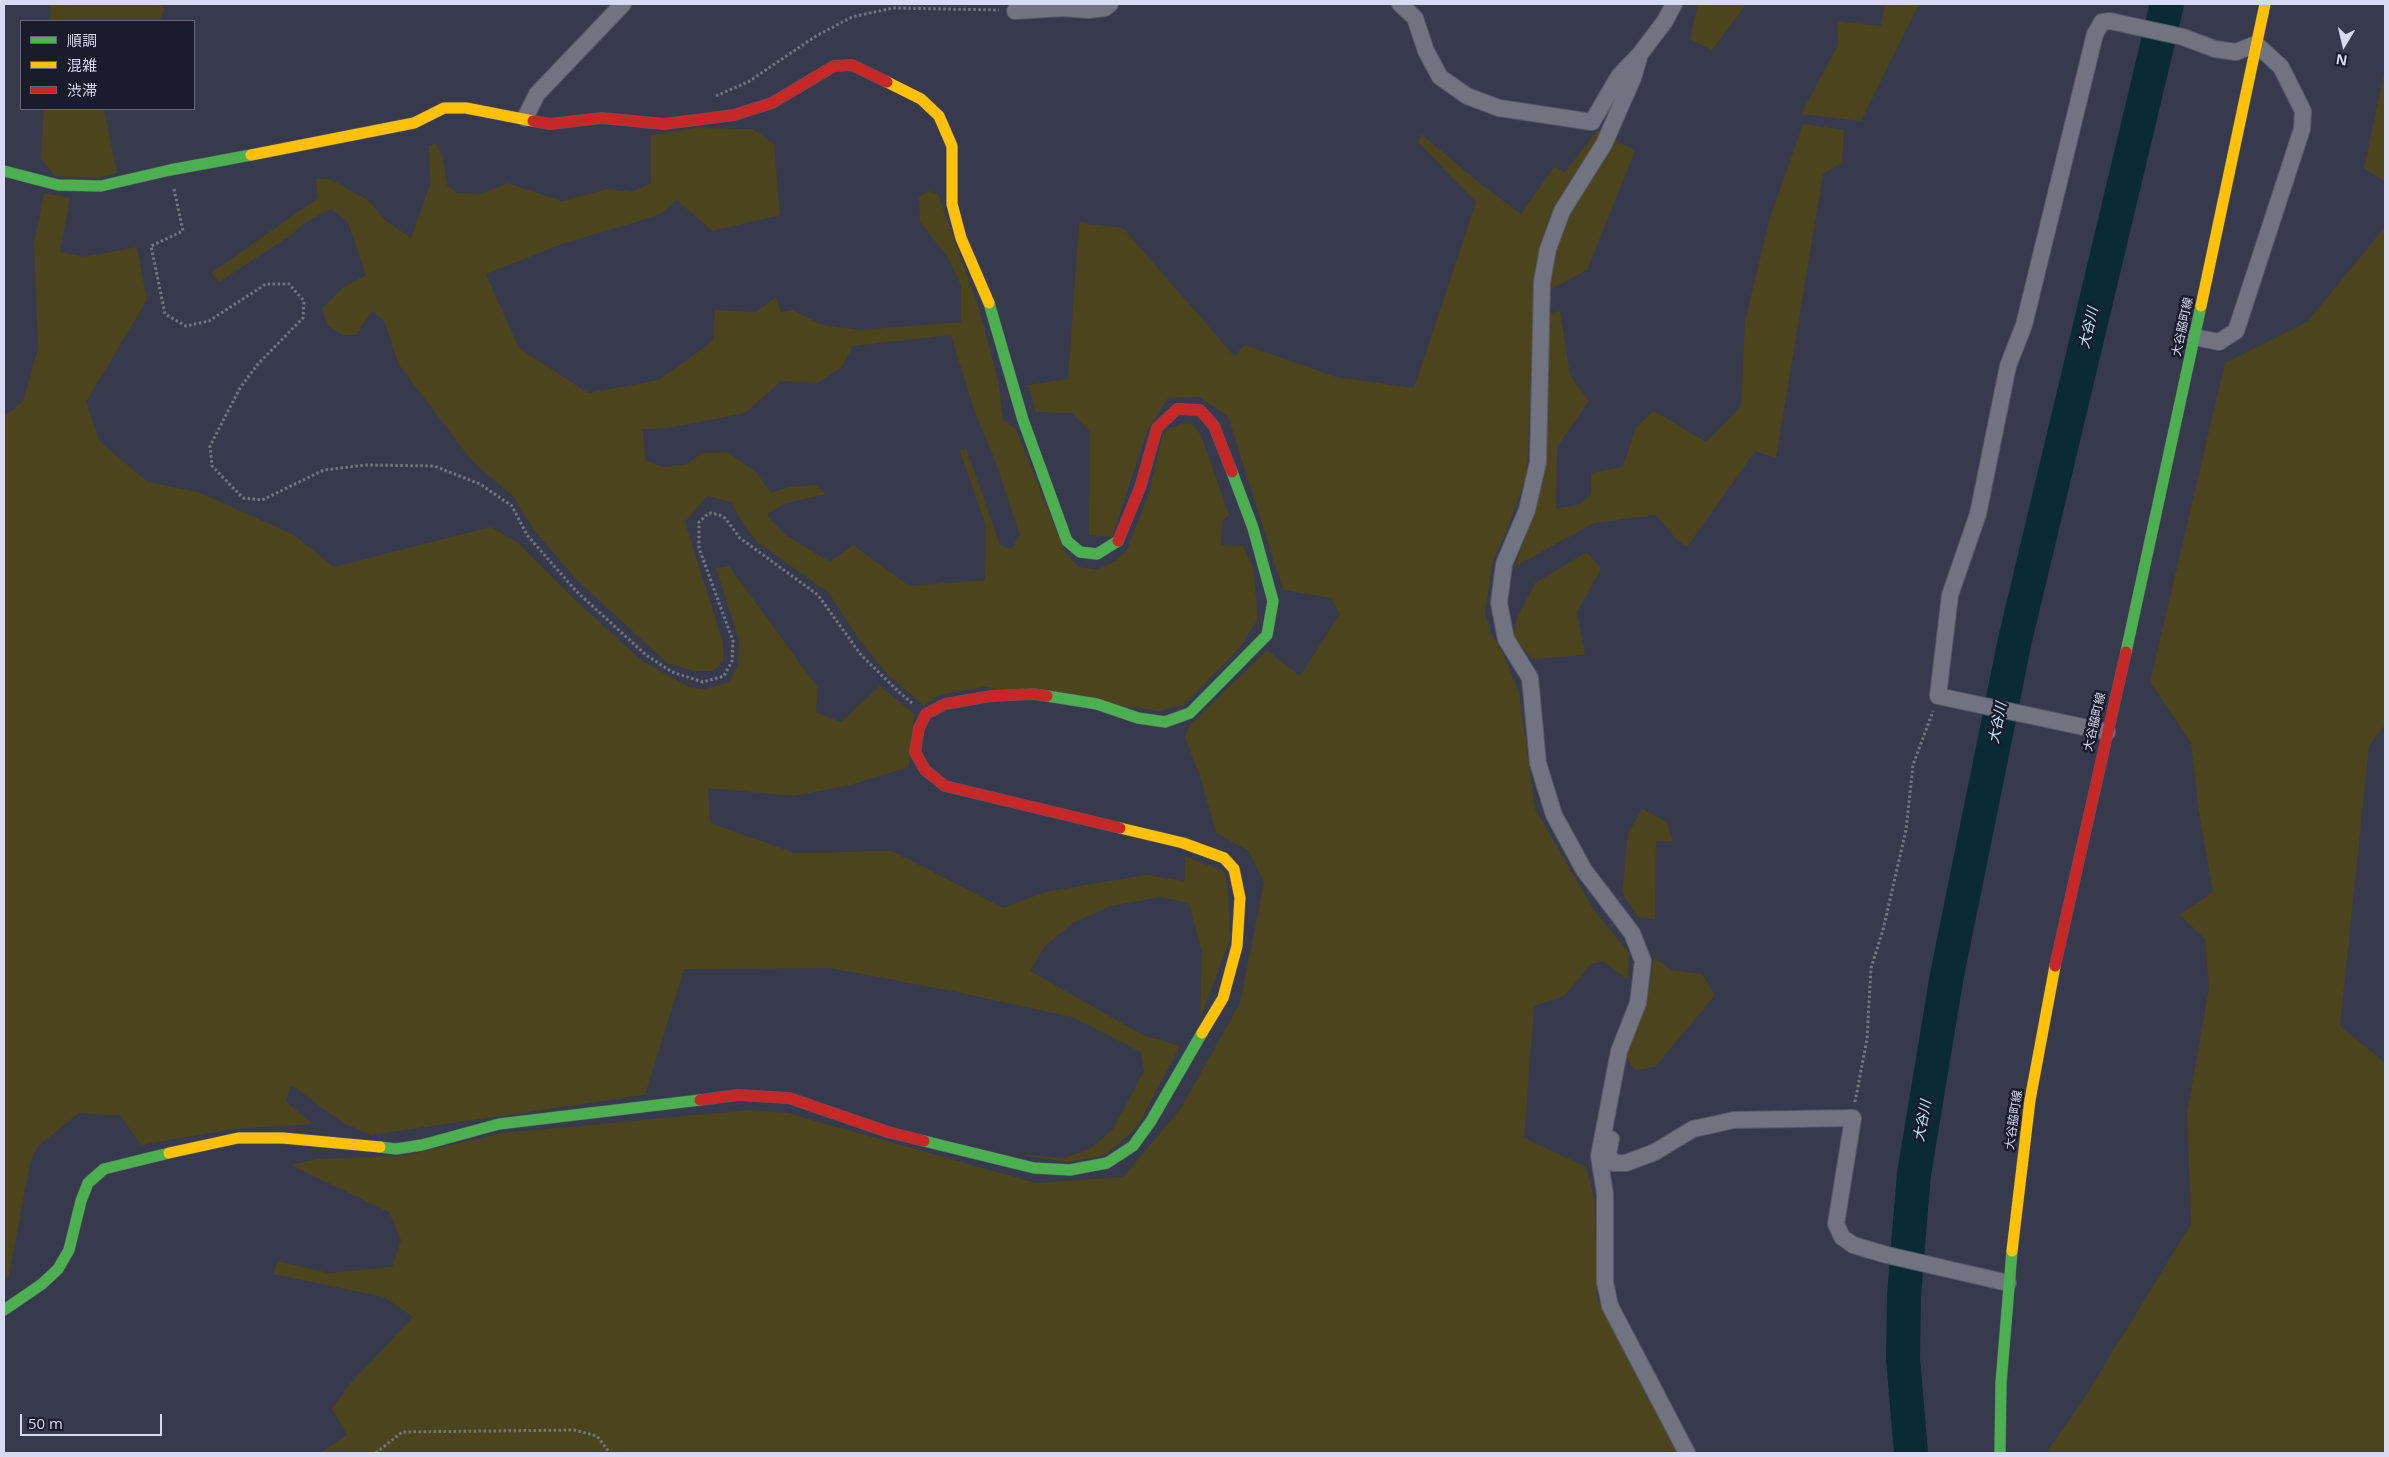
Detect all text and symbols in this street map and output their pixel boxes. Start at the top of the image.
legend [20,20,195,110]
north arrow [2319,20,2369,70]
text: 順調 [67,30,97,50]
text: N [2334,50,2349,71]
text: 混雑 [67,55,97,75]
text: 渋滞 [67,80,97,100]
street label: 大谷脇町線 [2170,296,2196,358]
water label: 大谷川 [2076,306,2102,350]
street label: 大谷脇町線 [2081,691,2109,753]
water label: 大谷川 [1986,701,2010,745]
street label: 大谷脇町線 [2003,1089,2025,1151]
water label: 大谷川 [1911,1099,1935,1143]
scale bar [22,1404,165,1436]
text: 50 m [28,1413,63,1433]

